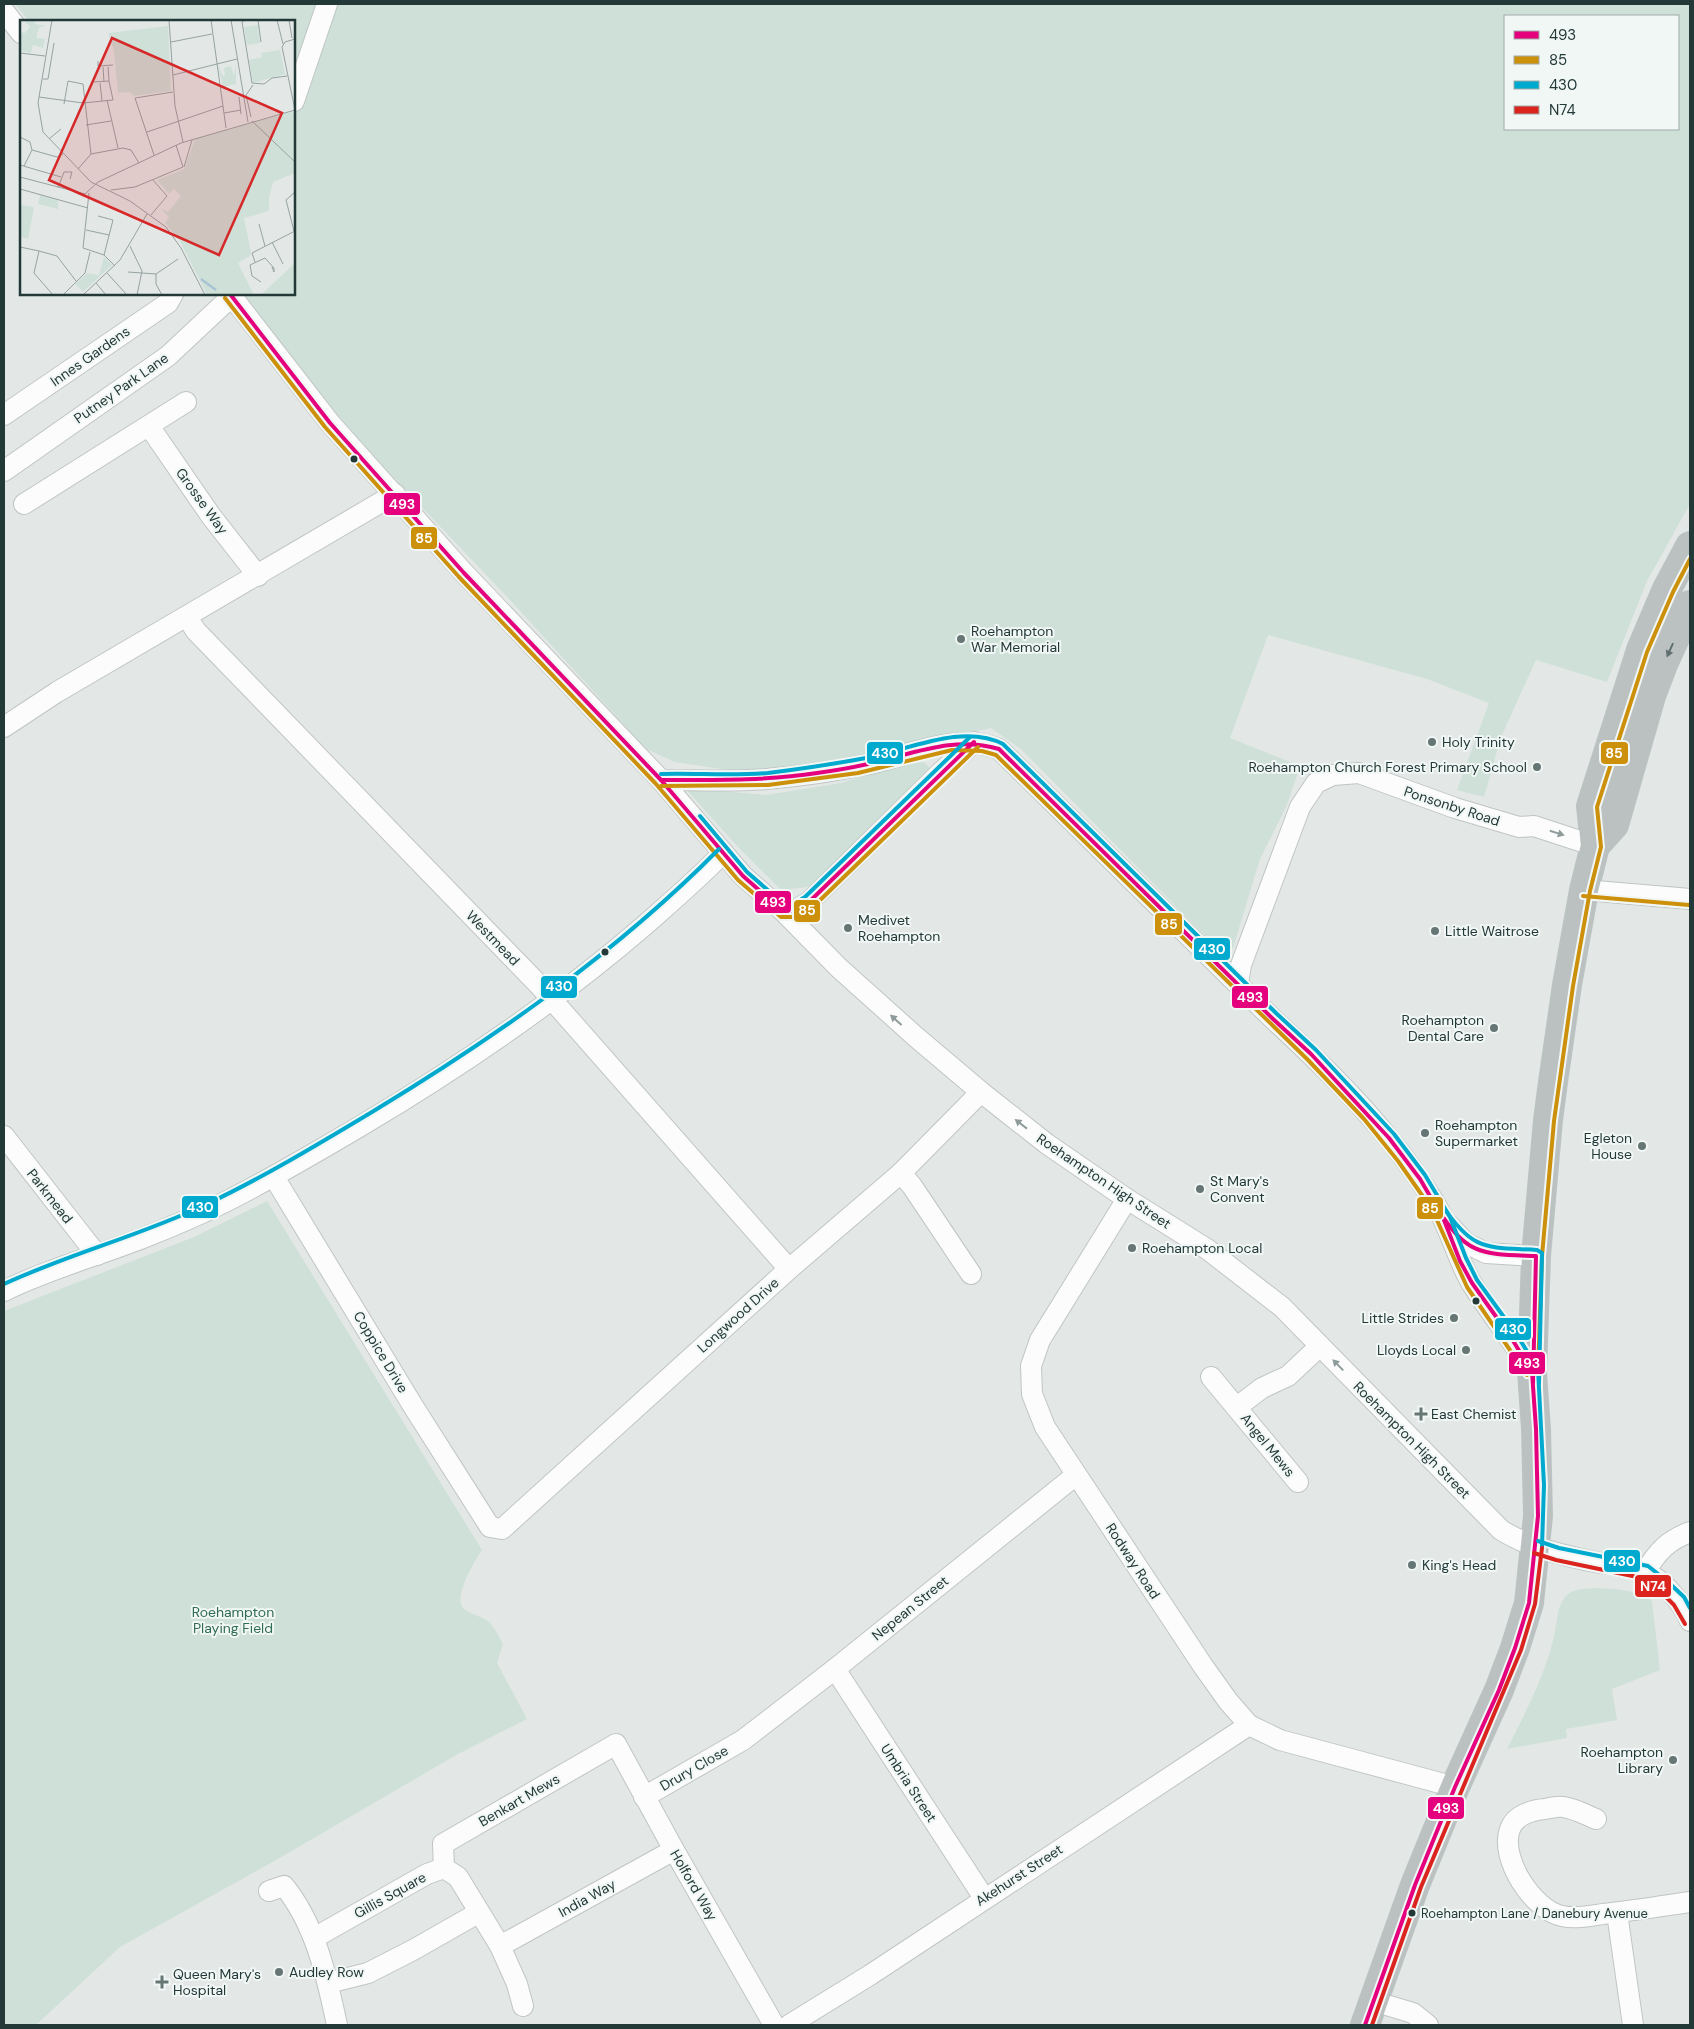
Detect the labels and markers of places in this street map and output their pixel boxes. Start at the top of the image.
unlabelled marker [349,454,359,464]
place label: Roehampton War Memorial [971,622,1060,656]
marker: Roehampton War Memorial [955,633,967,645]
place label: Holy Trinity [1442,733,1515,751]
marker: Holy Trinity [1426,736,1438,748]
place label: Roehampton Church Forest Primary School [1248,758,1527,776]
marker: Roehampton Church Forest Primary School [1531,761,1543,773]
place label: Medivet Roehampton [858,911,940,945]
marker: Medivet Roehampton [842,922,854,934]
place label: Little Waitrose [1445,922,1539,940]
marker: Little Waitrose [1429,925,1441,937]
unlabelled marker [600,947,610,957]
place label: Roehampton Dental Care [1402,1011,1484,1045]
marker: Roehampton Dental Care [1488,1022,1500,1034]
place label: Roehampton Supermarket [1435,1116,1518,1150]
marker: Roehampton Supermarket [1419,1127,1431,1139]
place label: Egleton House [1584,1129,1632,1163]
marker: Egleton House [1636,1140,1648,1152]
place label: St Mary's Convent [1210,1172,1269,1206]
marker: St Mary's Convent [1194,1183,1206,1195]
place label: Roehampton Local [1142,1239,1262,1257]
marker: Roehampton Local [1126,1242,1138,1254]
unlabelled marker [1471,1296,1481,1306]
place label: Little Strides [1362,1309,1444,1327]
marker: Little Strides [1448,1312,1460,1324]
place label: Lloyds Local [1377,1341,1456,1359]
marker: Lloyds Local [1460,1344,1472,1356]
place label: East Chemist [1431,1405,1517,1423]
marker: East Chemist [1415,1408,1427,1420]
place label: King's Head [1422,1556,1496,1574]
marker: King's Head [1406,1559,1418,1571]
place label: Roehampton Library [1581,1743,1663,1777]
marker: Roehampton Library [1667,1754,1679,1766]
place label: Roehampton Lane / Danebury Avenue [1421,1905,1648,1922]
marker: Roehampton Lane / Danebury Avenue [1407,1908,1417,1918]
place label: Audley Row [289,1963,364,1981]
place label: Queen Mary's Hospital [173,1965,261,1999]
marker: Audley Row [273,1966,285,1978]
marker: Queen Mary's Hospital [155,1975,169,1989]

